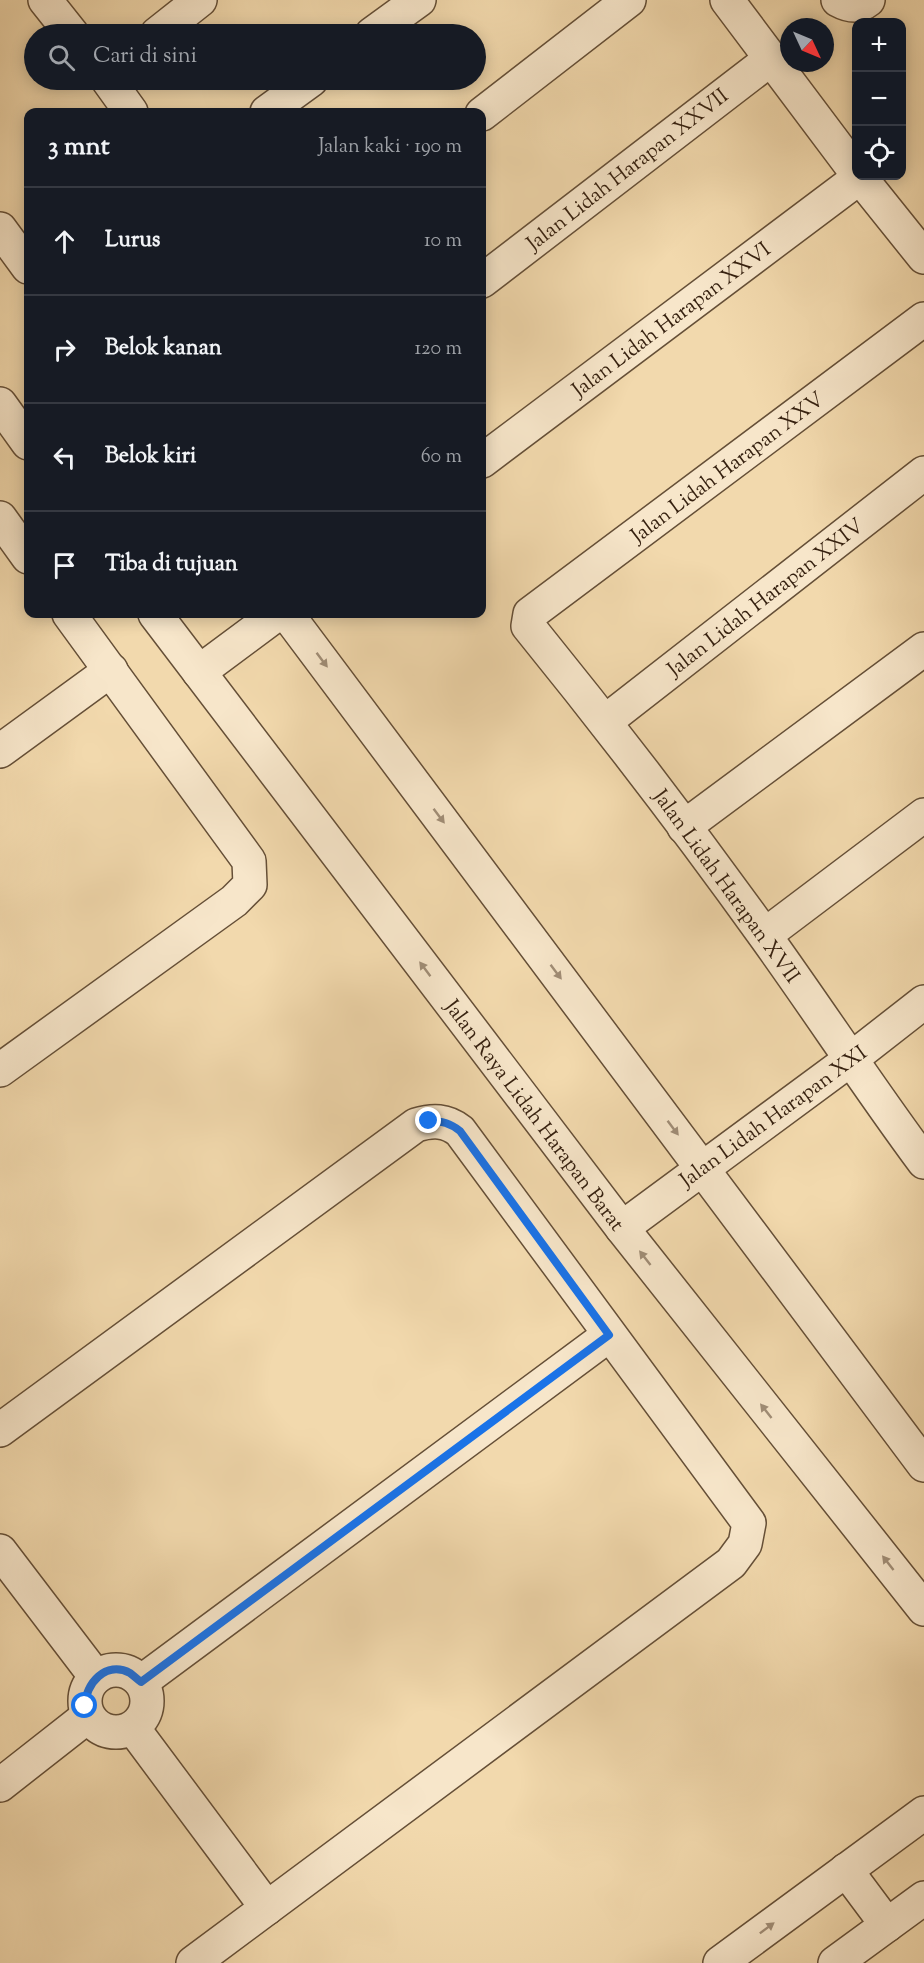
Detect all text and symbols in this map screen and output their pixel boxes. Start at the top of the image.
north arrow [780,18,834,72]
map controls [852,18,906,180]
button: + [852,18,906,72]
search box [24,24,486,90]
icon: search [45,41,78,74]
text: Cari di sini [93,41,197,73]
button: − [852,72,906,126]
street label: Jalan Lidah Harapan XXVII [520,82,736,260]
button: locate [852,126,906,180]
text: 3 mnt [48,129,110,166]
text: Jalan kaki · 190 m [318,133,462,162]
icon: ahead [48,225,81,258]
text: Lurus [105,225,161,257]
text: 10 m [424,227,462,256]
street label: Jalan Lidah Harapan XXVI [566,236,778,406]
icon: right [48,333,81,366]
text: Belok kanan [105,333,222,365]
text: 120 m [414,335,462,364]
street label: Jalan Lidah Harapan XXV [624,386,831,552]
icon: left [48,441,81,474]
text: Belok kiri [105,441,196,473]
text: 60 m [421,443,462,472]
street label: Jalan Lidah Harapan XXIV [661,512,871,686]
icon: arrive [48,549,81,582]
text: Tiba di tujuan [105,549,238,581]
one-way arrow [316,652,328,668]
street label: Jalan Lidah Harapan XVII [644,783,806,990]
one-way arrow [433,808,445,824]
one-way arrow [419,962,431,977]
one-way arrow [549,965,561,980]
street label: Jalan Raya Lidah Harapan Barat [436,993,630,1238]
street label: Jalan Lidah Harapan XXI [674,1039,874,1196]
route end [415,1107,441,1133]
one-way arrow [666,1121,678,1136]
one-way arrow [639,1250,652,1266]
one-way arrow [761,1403,773,1418]
one-way arrow [882,1556,894,1571]
route start [71,1692,97,1718]
one-way arrow [758,1922,774,1934]

